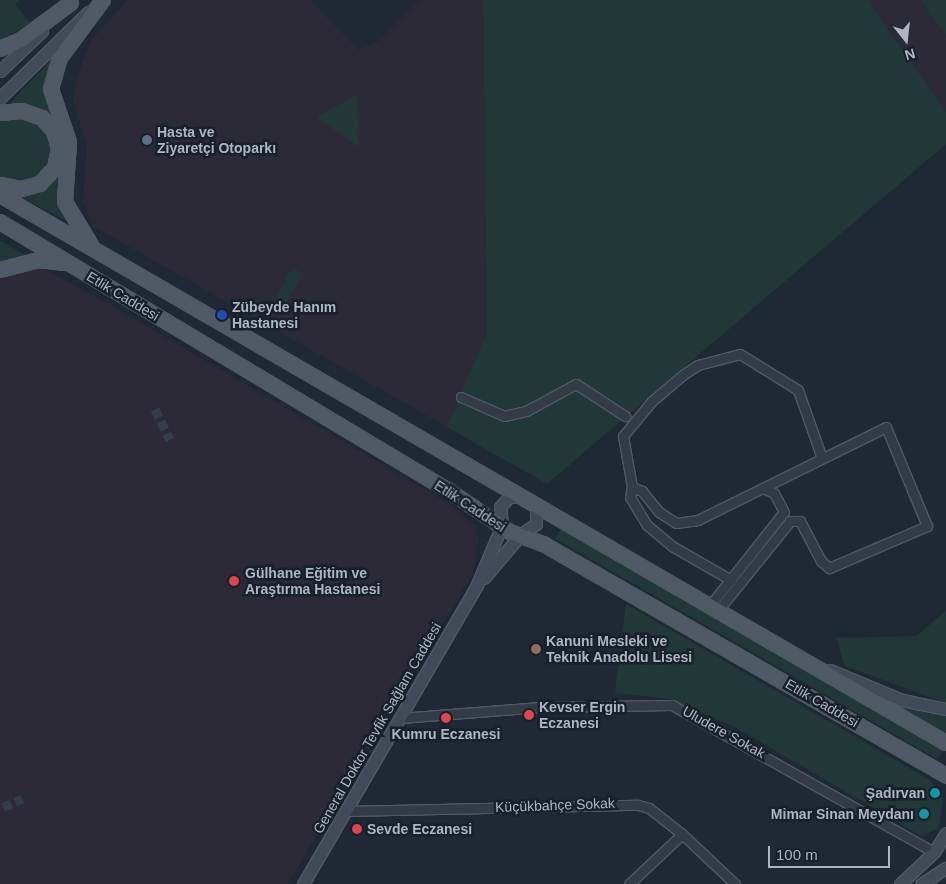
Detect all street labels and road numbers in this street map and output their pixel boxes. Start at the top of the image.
street label: Etlik Caddesi [84,268,162,324]
street label: Etlik Caddesi [431,477,509,535]
street label: General Doktor Tevfik Sağlam Caddesi [309,619,445,837]
street label: Etlik Caddesi [782,675,862,731]
street label: Uludere Sokak [680,702,768,762]
street label: Küçükbahçe Sokak [495,795,615,815]

